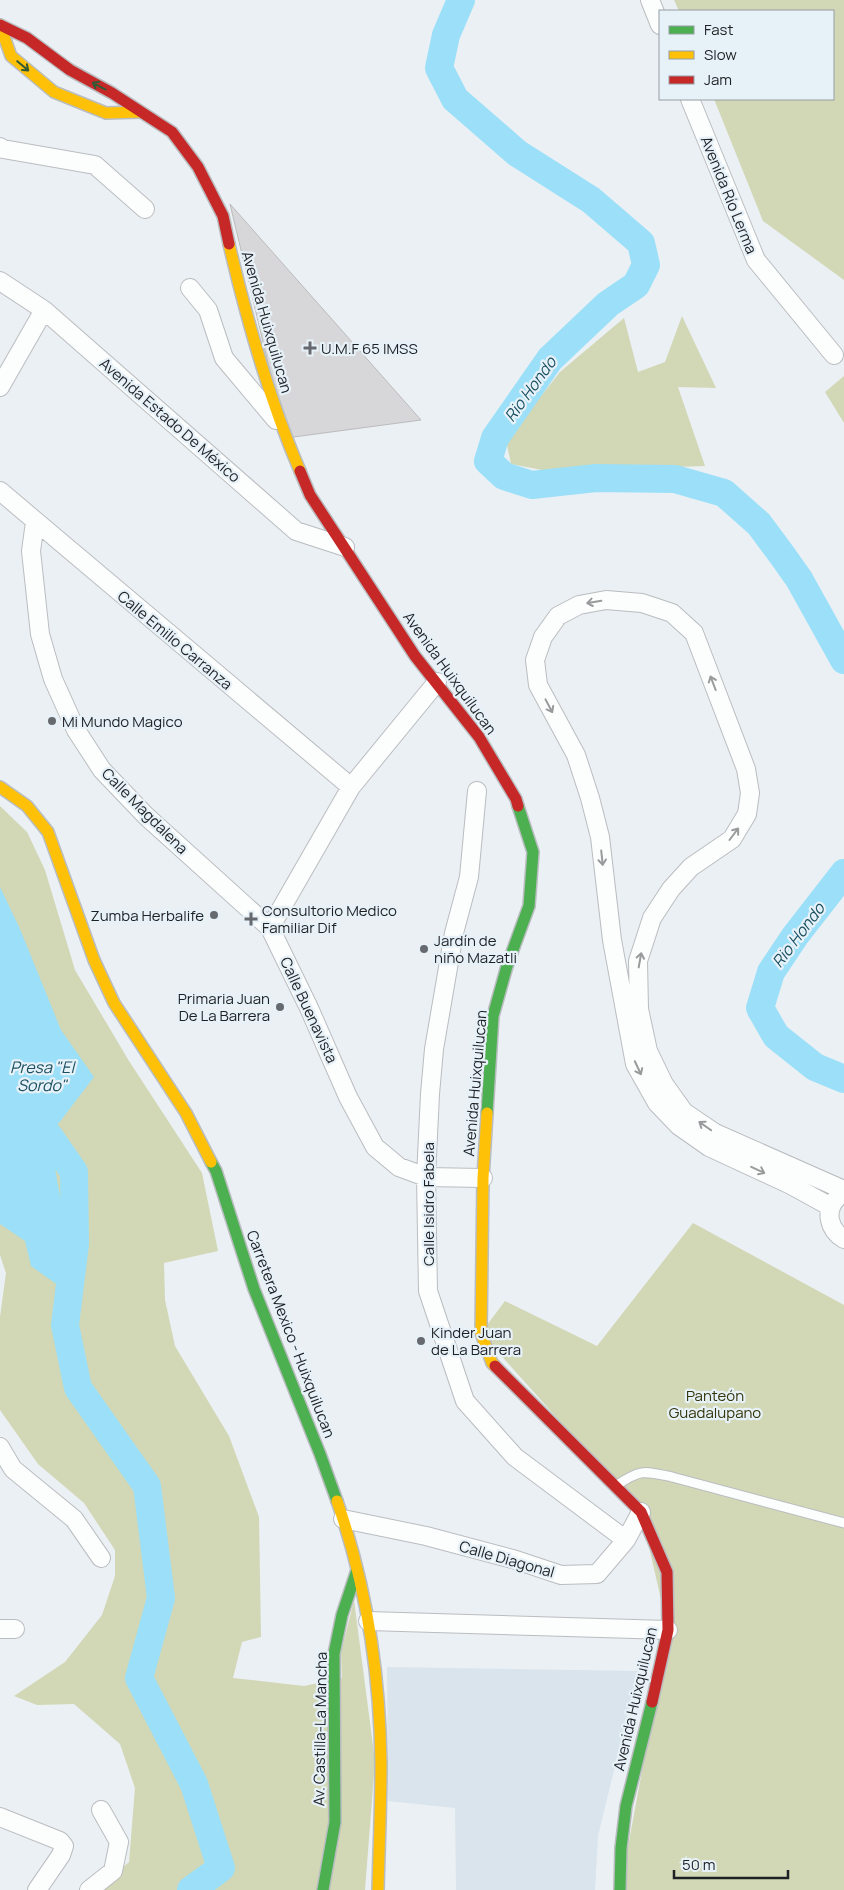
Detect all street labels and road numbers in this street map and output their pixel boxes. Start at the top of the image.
street label: Avenida Río Lerma [696,133,762,257]
street label: Avenida Huixquilucan [237,249,297,396]
street label: Avenida Estado De México [95,353,245,487]
street label: Calle Emilio Carranza [113,586,237,694]
street label: Avenida Huixquilucan [398,607,502,739]
street label: Calle Magdalena [97,763,193,859]
street label: Calle Buenavista [275,954,343,1066]
street label: Avenida Huixquilucan [458,1009,492,1157]
street label: Calle Isidro Fabela [418,1142,439,1266]
street label: Carretera Mexico - Huixquilucan [242,1227,340,1441]
street label: Calle Diagonal [457,1535,557,1583]
street label: Avenida Huixquilucan [608,1625,662,1773]
street label: Av. Castilla-La Mancha [308,1652,332,1806]

